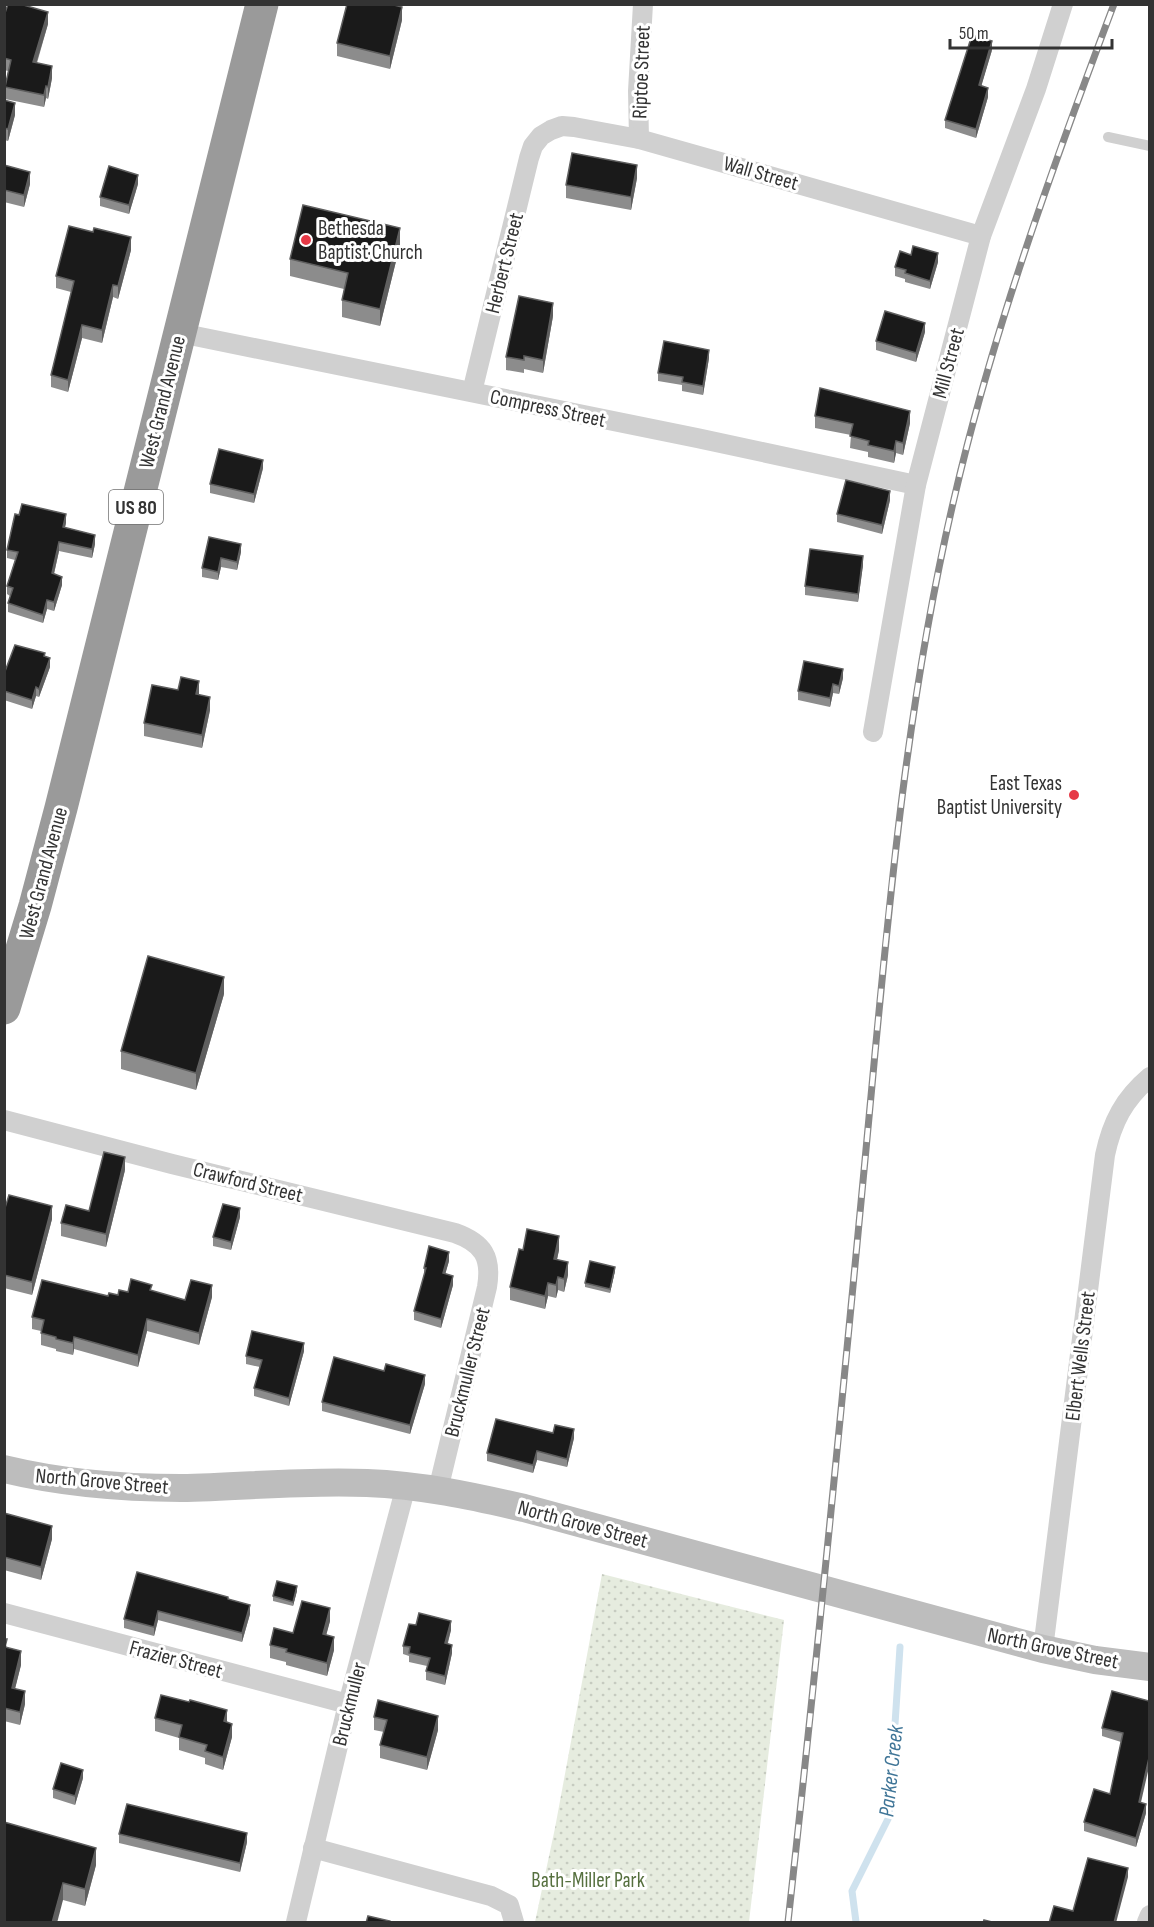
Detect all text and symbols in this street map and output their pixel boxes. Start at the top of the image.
scale bar [950,12,1112,50]
text: 50 m [959,23,989,44]
street label: Riptoe Street [627,25,656,119]
street label: Wall Street [721,151,801,196]
street label: Herbert Street [480,210,529,316]
place label: Bethesda Baptist Church [318,216,423,265]
marker: Bethesda Baptist Church [299,233,313,247]
street label: Mill Street [927,325,970,401]
street label: West Grand Avenue [134,333,191,471]
street label: Compress Street [488,384,608,433]
road number: US 80 [109,490,163,524]
place label: East Texas Baptist University [937,771,1062,820]
marker: East Texas Baptist University [1067,788,1081,802]
street label: West Grand Avenue [14,804,73,942]
street label: Crawford Street [191,1157,305,1208]
street label: Elbert Wells Street [1060,1290,1101,1422]
street label: Bruckmuller Street [439,1305,496,1440]
street label: North Grove Street [34,1463,169,1500]
street label: North Grove Street [515,1495,650,1554]
street label: North Grove Street [985,1622,1121,1675]
street label: Frazier Street [127,1635,225,1684]
street label: Bruckmuller [327,1660,372,1748]
water label: Parker Creek [873,1723,910,1818]
park label: Bath-Miller Park [531,1868,645,1893]

